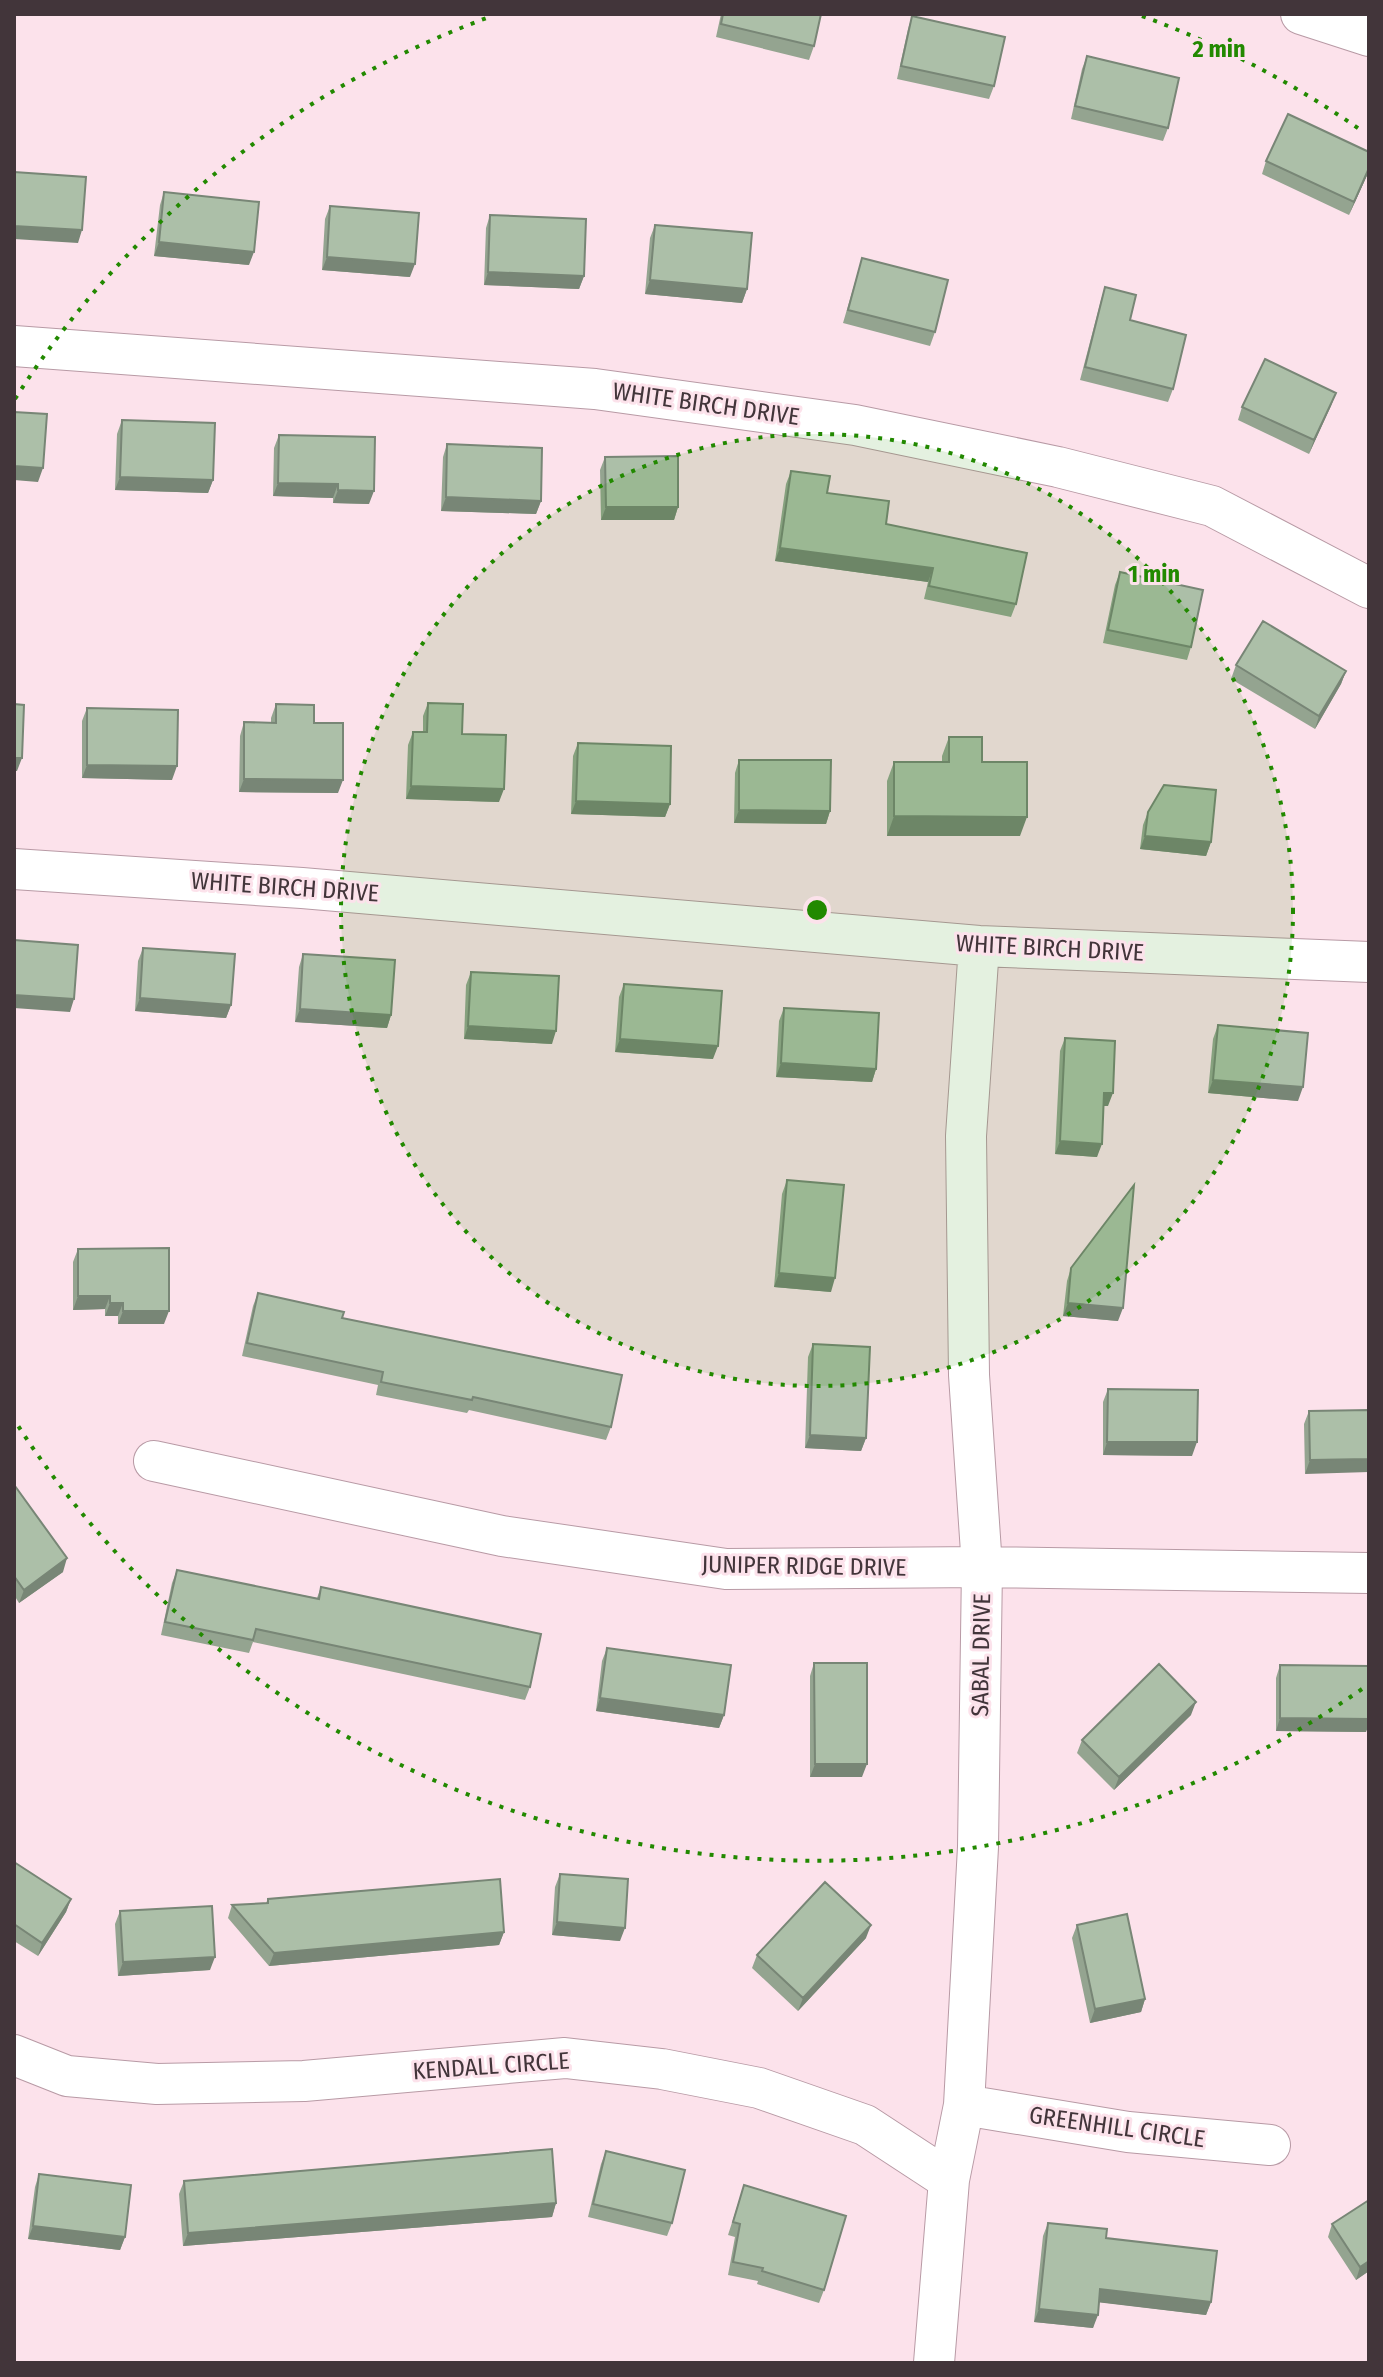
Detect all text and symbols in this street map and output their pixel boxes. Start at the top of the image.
text: 2 min [1191,35,1246,63]
street label: WHITE BIRCH DRIVE [611,377,801,431]
text: 1 min [1128,560,1180,588]
street label: WHITE BIRCH DRIVE [190,866,380,908]
centre of rings [803,896,831,924]
street label: WHITE BIRCH DRIVE [955,929,1145,967]
street label: JUNIPER RIDGE DRIVE [701,1550,907,1582]
street label: SABAL DRIVE [966,1593,996,1717]
street label: KENDALL CIRCLE [412,2047,570,2085]
street label: GREENHILL CIRCLE [1027,2101,1207,2153]

